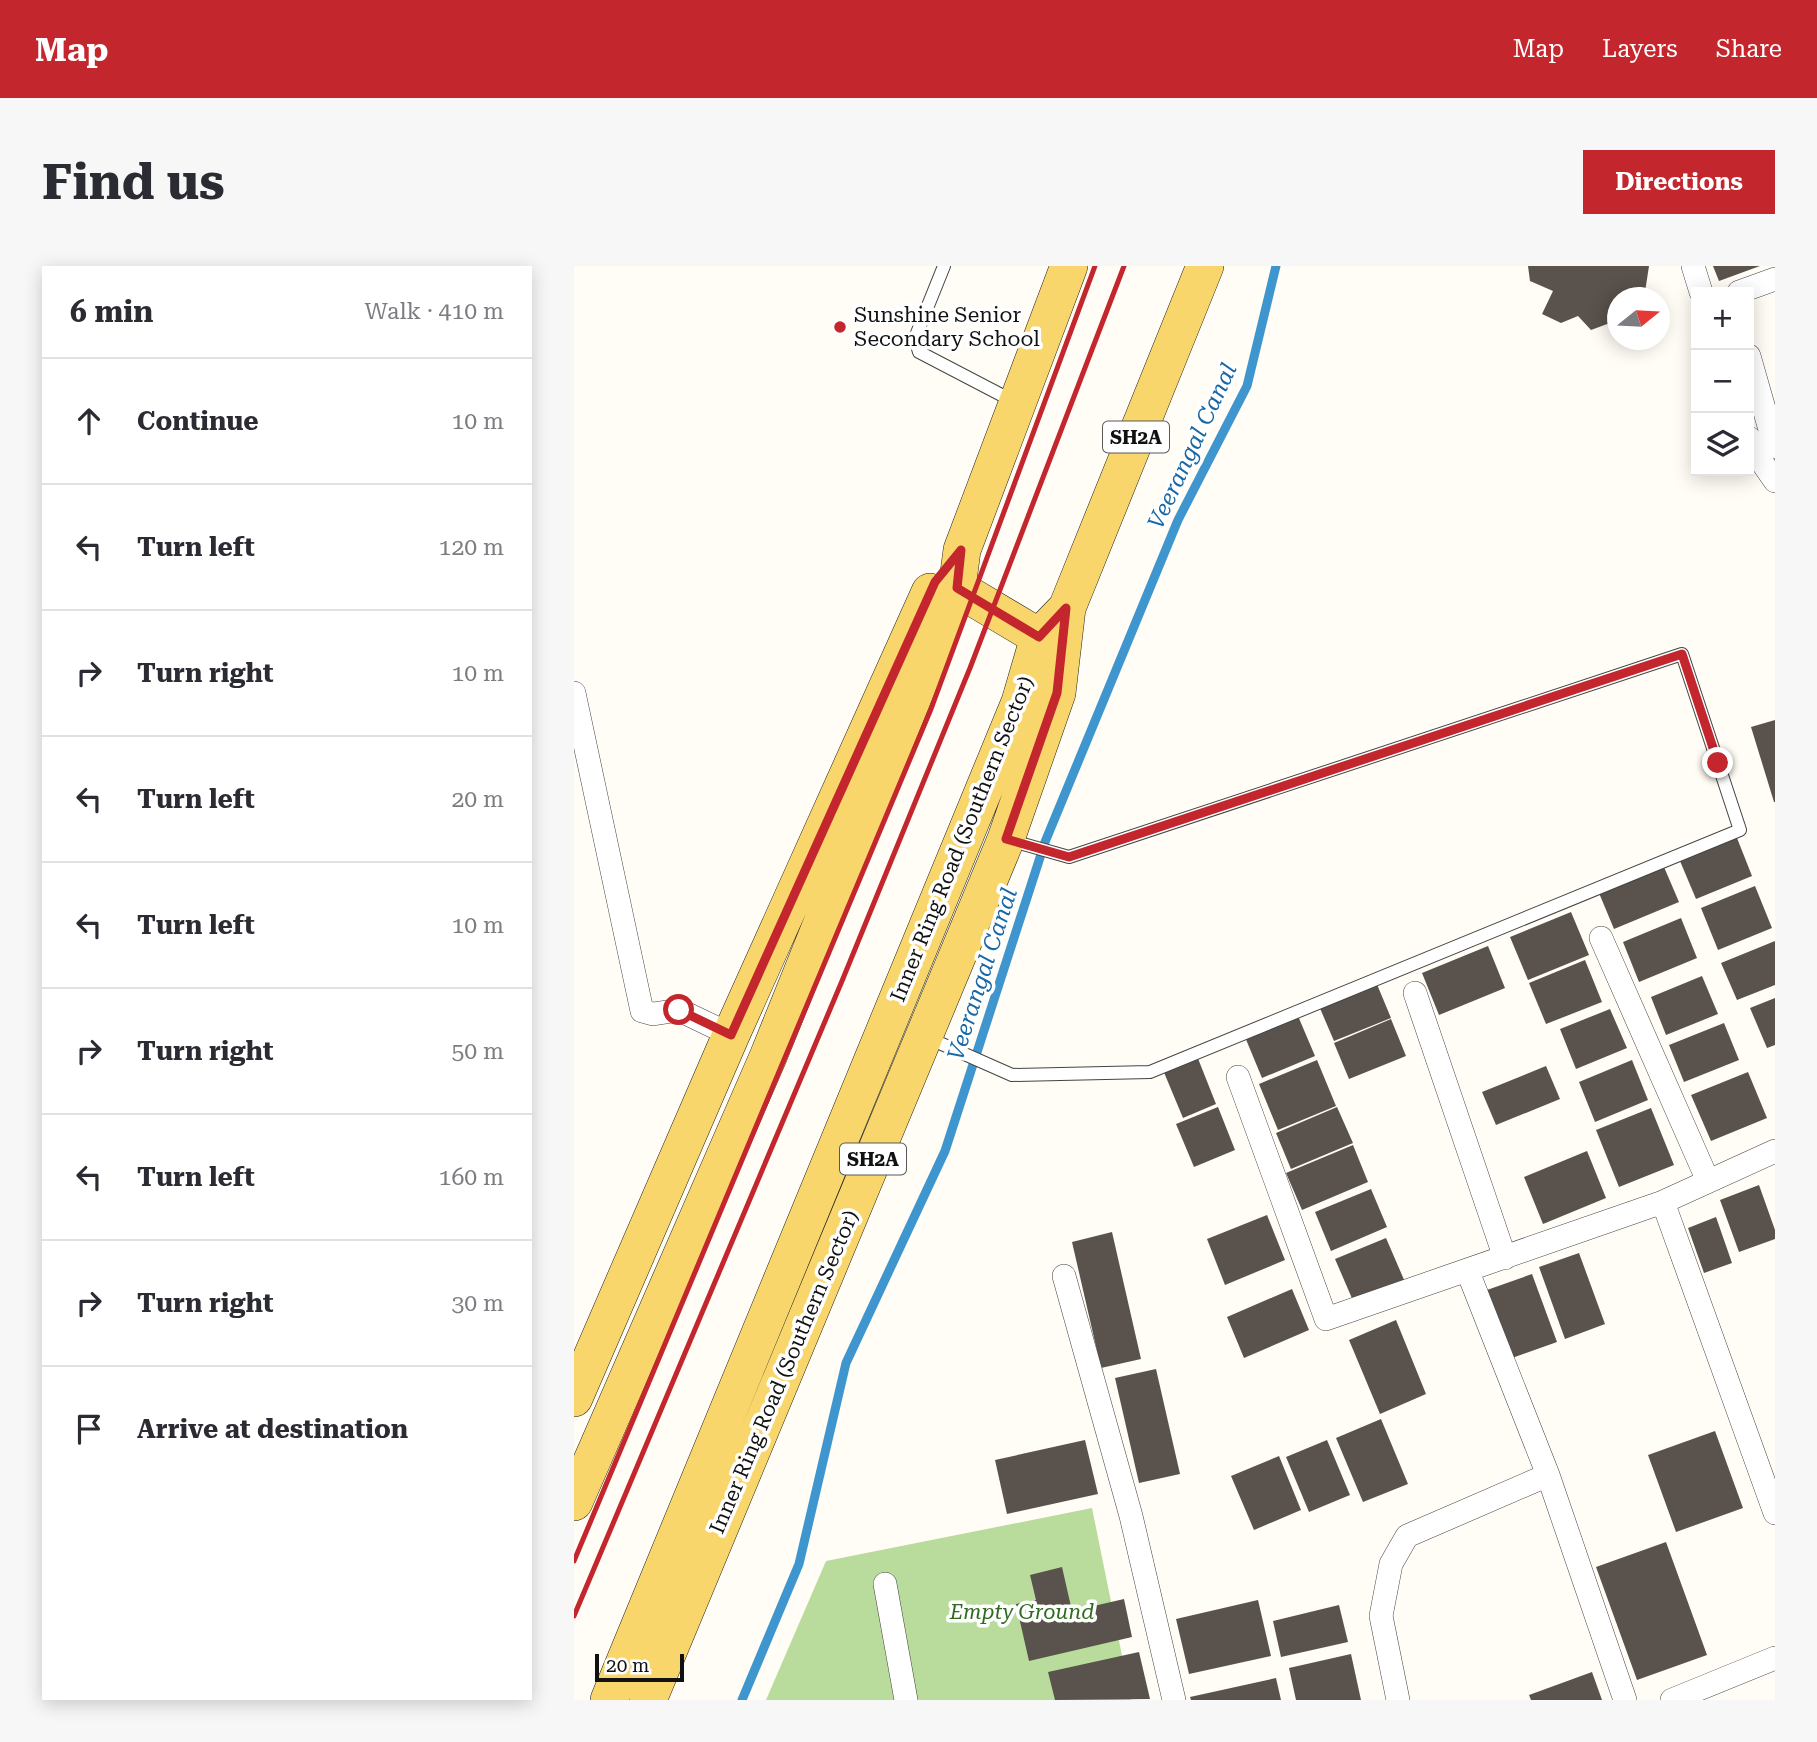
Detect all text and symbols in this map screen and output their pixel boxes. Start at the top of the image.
text: Map [35,30,109,69]
text: Map [1513,35,1564,63]
text: Layers [1602,35,1678,63]
text: Share [1716,35,1782,63]
button: Directions [1583,150,1775,214]
text: Find us [42,154,225,211]
north arrow [1607,287,1670,350]
map controls [1691,287,1754,476]
button: + [1691,287,1754,350]
text: 6 min [70,294,153,329]
text: Walk · 410 m [365,298,504,325]
place label: Sunshine Senior Secondary School [854,303,1040,351]
marker: Sunshine Senior Secondary School [832,319,848,335]
button: − [1691,350,1754,413]
water label: Veerangal Canal [1142,359,1243,533]
icon: ahead [70,402,108,440]
text: Continue [137,406,259,436]
text: 10 m [451,408,504,435]
button: layers [1691,413,1754,476]
road number: SH2A [1103,421,1169,452]
icon: left [70,528,108,566]
text: Turn left [137,532,255,562]
text: 120 m [439,534,504,561]
icon: right [70,654,108,692]
text: Turn right [137,658,273,688]
text: 10 m [451,660,504,687]
street label: Inner Ring Road (Southern Sector) [886,673,1038,1005]
route end [1702,747,1733,778]
icon: left [70,780,108,818]
text: Turn left [137,784,255,814]
text: 20 m [451,786,504,813]
water label: Veerangal Canal [942,885,1023,1064]
icon: left [70,906,108,944]
text: Turn left [137,910,255,940]
text: 10 m [451,912,504,939]
route start [663,994,694,1025]
icon: right [70,1032,108,1070]
text: Turn right [137,1036,273,1066]
text: 50 m [451,1038,504,1065]
road number: SH2A [840,1144,906,1174]
icon: left [70,1158,108,1196]
text: Turn left [137,1162,255,1192]
text: 160 m [439,1164,504,1191]
street label: Inner Ring Road (Southern Sector) [705,1207,863,1537]
icon: right [70,1284,108,1322]
text: Turn right [137,1288,273,1318]
text: 30 m [451,1290,504,1317]
icon: arrive [70,1410,108,1448]
text: Arrive at destination [137,1414,408,1444]
park label: Empty Ground [949,1600,1094,1624]
scale bar [595,1651,684,1683]
text: 20 m [606,1654,649,1677]

